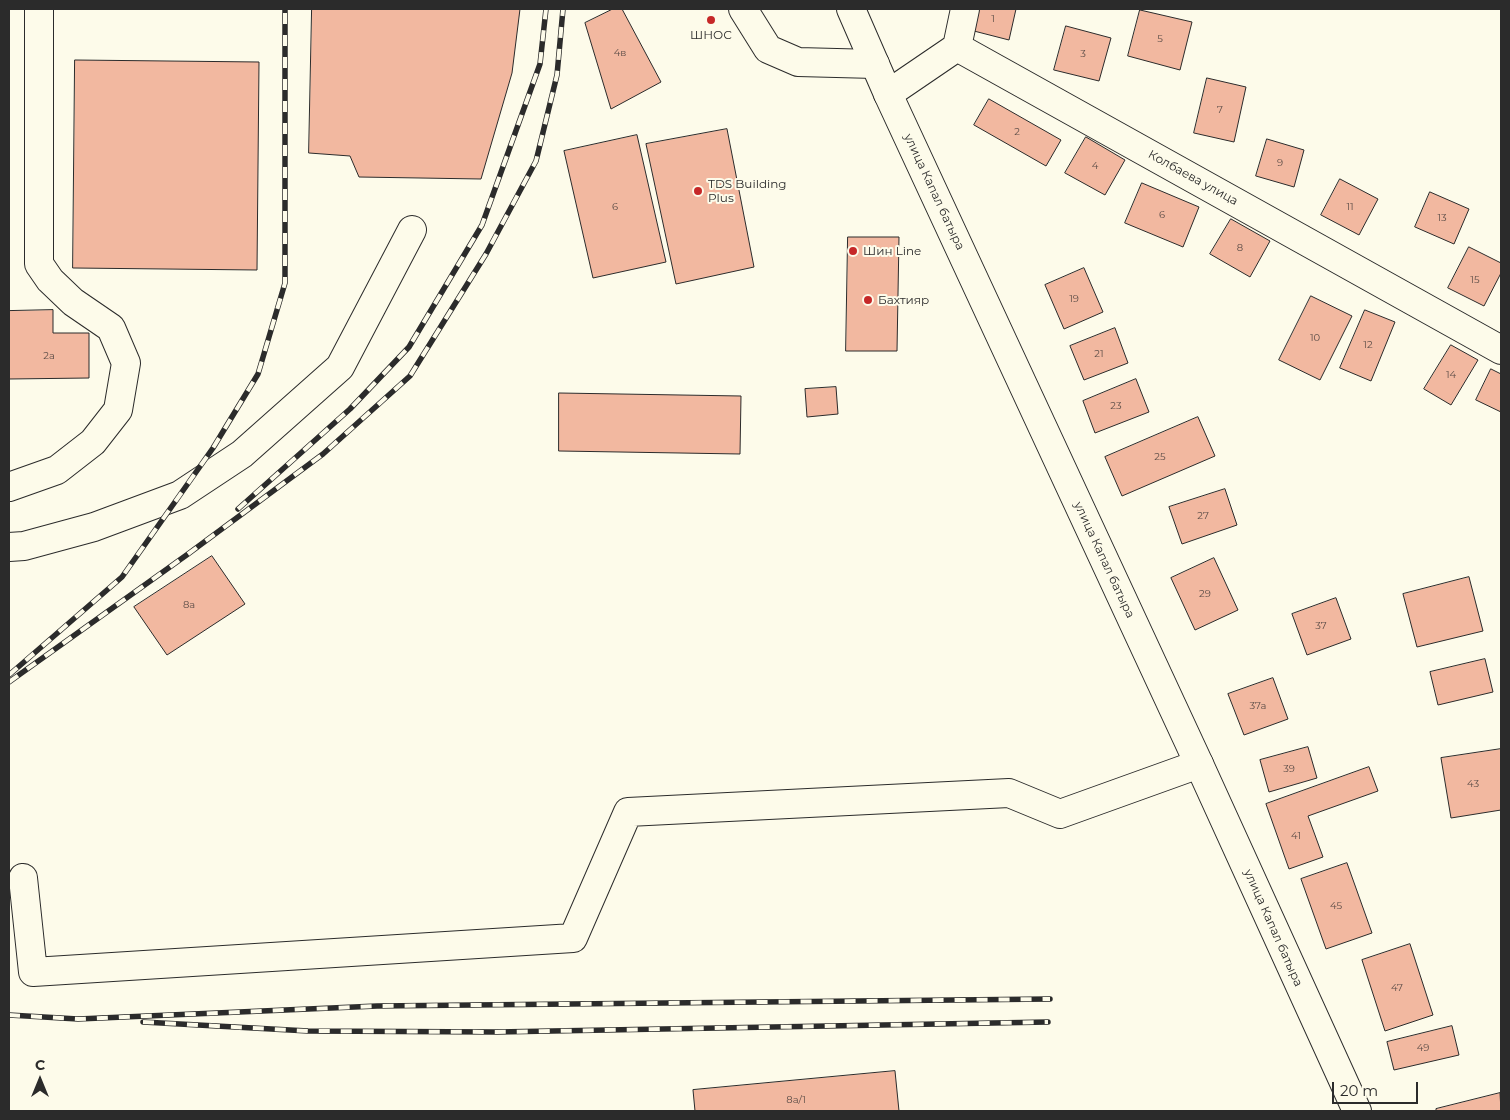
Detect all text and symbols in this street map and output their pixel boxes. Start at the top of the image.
house number: 1 [991,13,995,25]
marker: ШНОС [705,14,717,26]
place label: ШНОС [690,28,732,42]
house number: 5 [1157,33,1163,45]
house number: 4в [614,47,626,59]
house number: 3 [1080,48,1086,60]
house number: 7 [1217,104,1223,116]
house number: 2 [1014,126,1020,138]
street label: улица Капал батыра [901,132,967,252]
street label: Колбаева улица [1146,147,1240,209]
house number: 9 [1277,157,1283,169]
house number: 4 [1092,160,1098,172]
place label: TDS Building Plus [708,177,787,205]
marker: TDS Building Plus [692,185,704,197]
house number: 6 [612,201,618,213]
house number: 11 [1346,201,1354,213]
house number: 6 [1159,209,1165,221]
house number: 13 [1437,212,1447,224]
house number: 8 [1237,242,1243,254]
place label: Шин Line [863,244,921,258]
marker: Шин Line [847,245,859,257]
house number: 15 [1470,274,1480,286]
place label: Бахтияр [878,293,929,307]
house number: 19 [1069,293,1079,305]
marker: Бахтияр [862,294,874,306]
house number: 10 [1310,332,1320,344]
house number: 12 [1363,339,1373,351]
house number: 21 [1094,348,1104,360]
house number: 2а [43,350,55,362]
house number: 14 [1446,369,1456,381]
house number: 23 [1110,400,1122,412]
house number: 25 [1154,451,1166,463]
street label: улица Капал батыра [1071,500,1137,620]
house number: 27 [1197,510,1209,522]
house number: 29 [1199,588,1211,600]
house number: 8а [183,599,195,611]
house number: 37 [1315,620,1327,632]
house number: 37а [1250,700,1266,712]
house number: 39 [1283,763,1295,775]
house number: 43 [1467,778,1479,790]
house number: 41 [1291,830,1301,842]
street label: улица Капал батыра [1241,867,1305,989]
house number: 45 [1330,900,1342,912]
house number: 47 [1391,982,1403,994]
house number: 49 [1417,1042,1429,1054]
north arrow [15,1055,65,1105]
text: С [35,1056,45,1074]
scale bar [1335,1072,1421,1104]
text: 20 m [1340,1081,1378,1100]
house number: 8а/1 [786,1094,806,1106]

